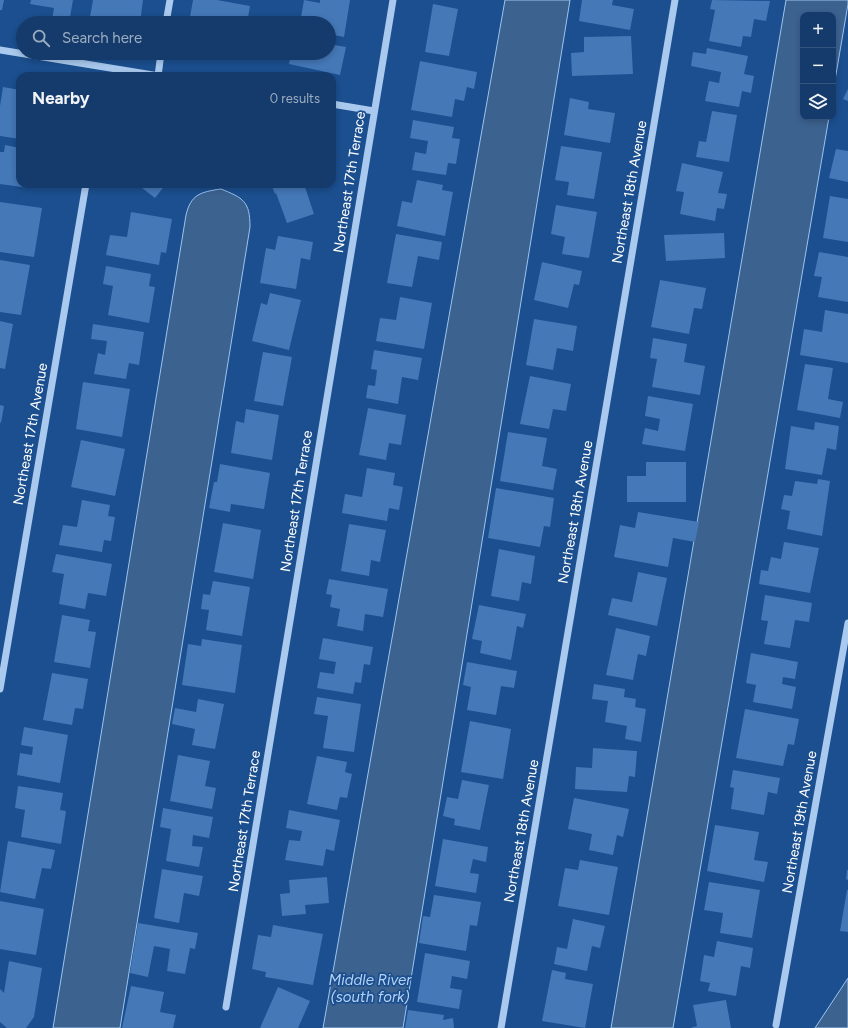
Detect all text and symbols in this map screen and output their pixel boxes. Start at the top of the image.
map controls [800,12,836,120]
button: + [800,12,836,48]
search box [16,16,336,60]
icon: search [30,27,52,49]
text: Search here [62,29,142,47]
button: − [800,48,836,84]
button: layers [800,84,836,120]
text: Nearby [32,88,90,108]
text: 0 results [270,91,320,106]
street label: Northeast 17th Terrace [330,110,369,254]
street label: Northeast 18th Avenue [609,119,651,265]
street label: Northeast 17th Avenue [10,361,51,506]
street label: Northeast 17th Terrace [277,429,316,573]
street label: Northeast 18th Avenue [555,439,597,585]
street label: Northeast 17th Terrace [225,749,264,893]
street label: Northeast 19th Avenue [779,749,820,895]
street label: Northeast 18th Avenue [501,758,543,904]
water label: Middle River (south fork) [329,971,412,1006]

